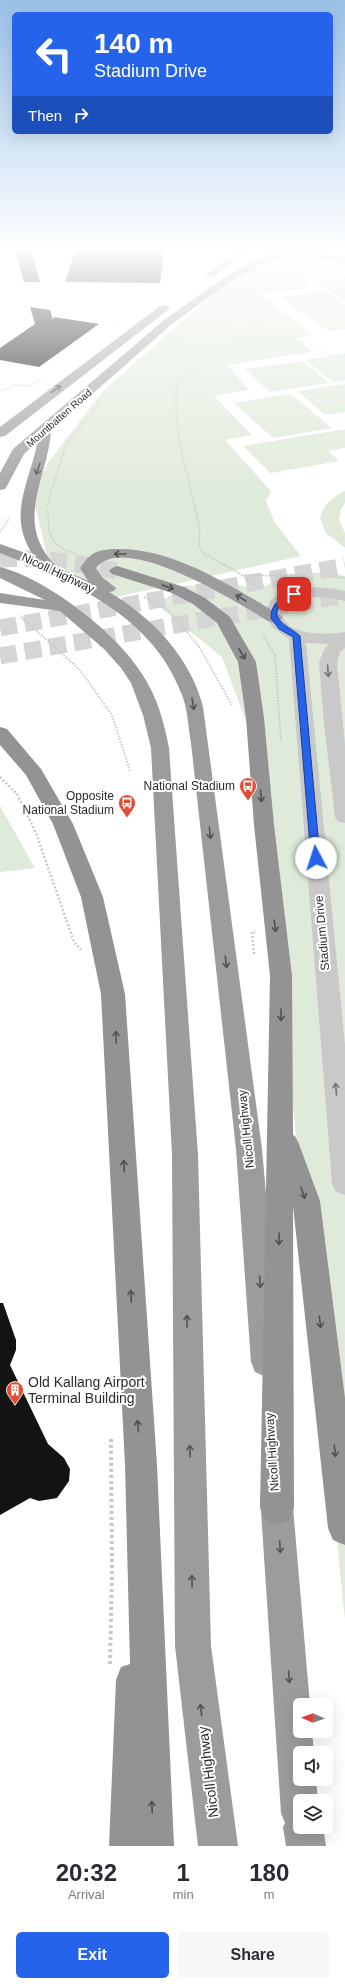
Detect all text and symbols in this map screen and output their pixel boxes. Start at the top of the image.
icon: left [28,28,80,80]
text: 140 m [94,28,173,59]
text: Stadium Drive [94,61,207,81]
icon: right [70,104,92,126]
text: Then [28,107,62,124]
one-way arrow [50,385,61,394]
street label: Mountbatten Road [24,387,94,449]
one-way arrow [34,463,42,475]
street label: Nicoll Highway [19,550,97,596]
one-way arrow [114,550,127,558]
pin [277,577,311,611]
one-way arrow [162,583,174,591]
icon: arrive [283,583,305,605]
one-way arrow [235,594,247,602]
one-way arrow [239,648,247,660]
one-way arrow [325,664,332,677]
one-way arrow [189,697,197,710]
bus stop icon: National Stadium [238,776,258,801]
place label: National Stadium [144,779,235,793]
place label: Opposite National Stadium [23,789,114,817]
one-way arrow [258,789,265,802]
bus stop icon: Opposite National Stadium [117,793,137,818]
one-way arrow [206,826,214,839]
position arrow [295,837,337,879]
street label: Stadium Drive [312,895,332,971]
one-way arrow [272,919,279,932]
one-way arrow [222,955,230,968]
one-way arrow [277,1008,285,1021]
one-way arrow [112,1031,119,1044]
one-way arrow [333,1083,340,1096]
street label: Nicoll Highway [235,1089,257,1169]
one-way arrow [120,1160,127,1173]
one-way arrow [300,1187,307,1200]
one-way arrow [275,1232,283,1245]
one-way arrow [256,1275,263,1288]
one-way arrow [127,1290,134,1303]
one-way arrow [184,1315,191,1328]
one-way arrow [316,1315,324,1328]
place label: Old Kallang Airport Terminal Building [28,1374,145,1406]
building icon: Old Kallang Airport Terminal Building [5,1380,25,1405]
street label: Nicoll Highway [262,1412,282,1492]
one-way arrow [134,1420,142,1433]
one-way arrow [331,1444,339,1457]
one-way arrow [186,1445,193,1458]
one-way arrow [276,1540,283,1553]
one-way arrow [188,1575,196,1588]
one-way arrow [286,1670,293,1683]
north arrow [293,1698,333,1738]
map controls [293,1698,333,1834]
one-way arrow [197,1704,204,1717]
street label: Nicoll Highway [194,1725,222,1819]
button: sound [293,1746,333,1786]
button: layers [293,1794,333,1834]
one-way arrow [148,1801,156,1814]
text: 20:32 [56,1859,117,1886]
text: 1 [176,1859,190,1886]
text: 180 [249,1859,289,1886]
text: Arrival [68,1887,105,1902]
text: min [173,1887,194,1902]
text: m [264,1887,275,1902]
button: Exit [16,1932,169,1978]
button: Share [177,1932,329,1978]

